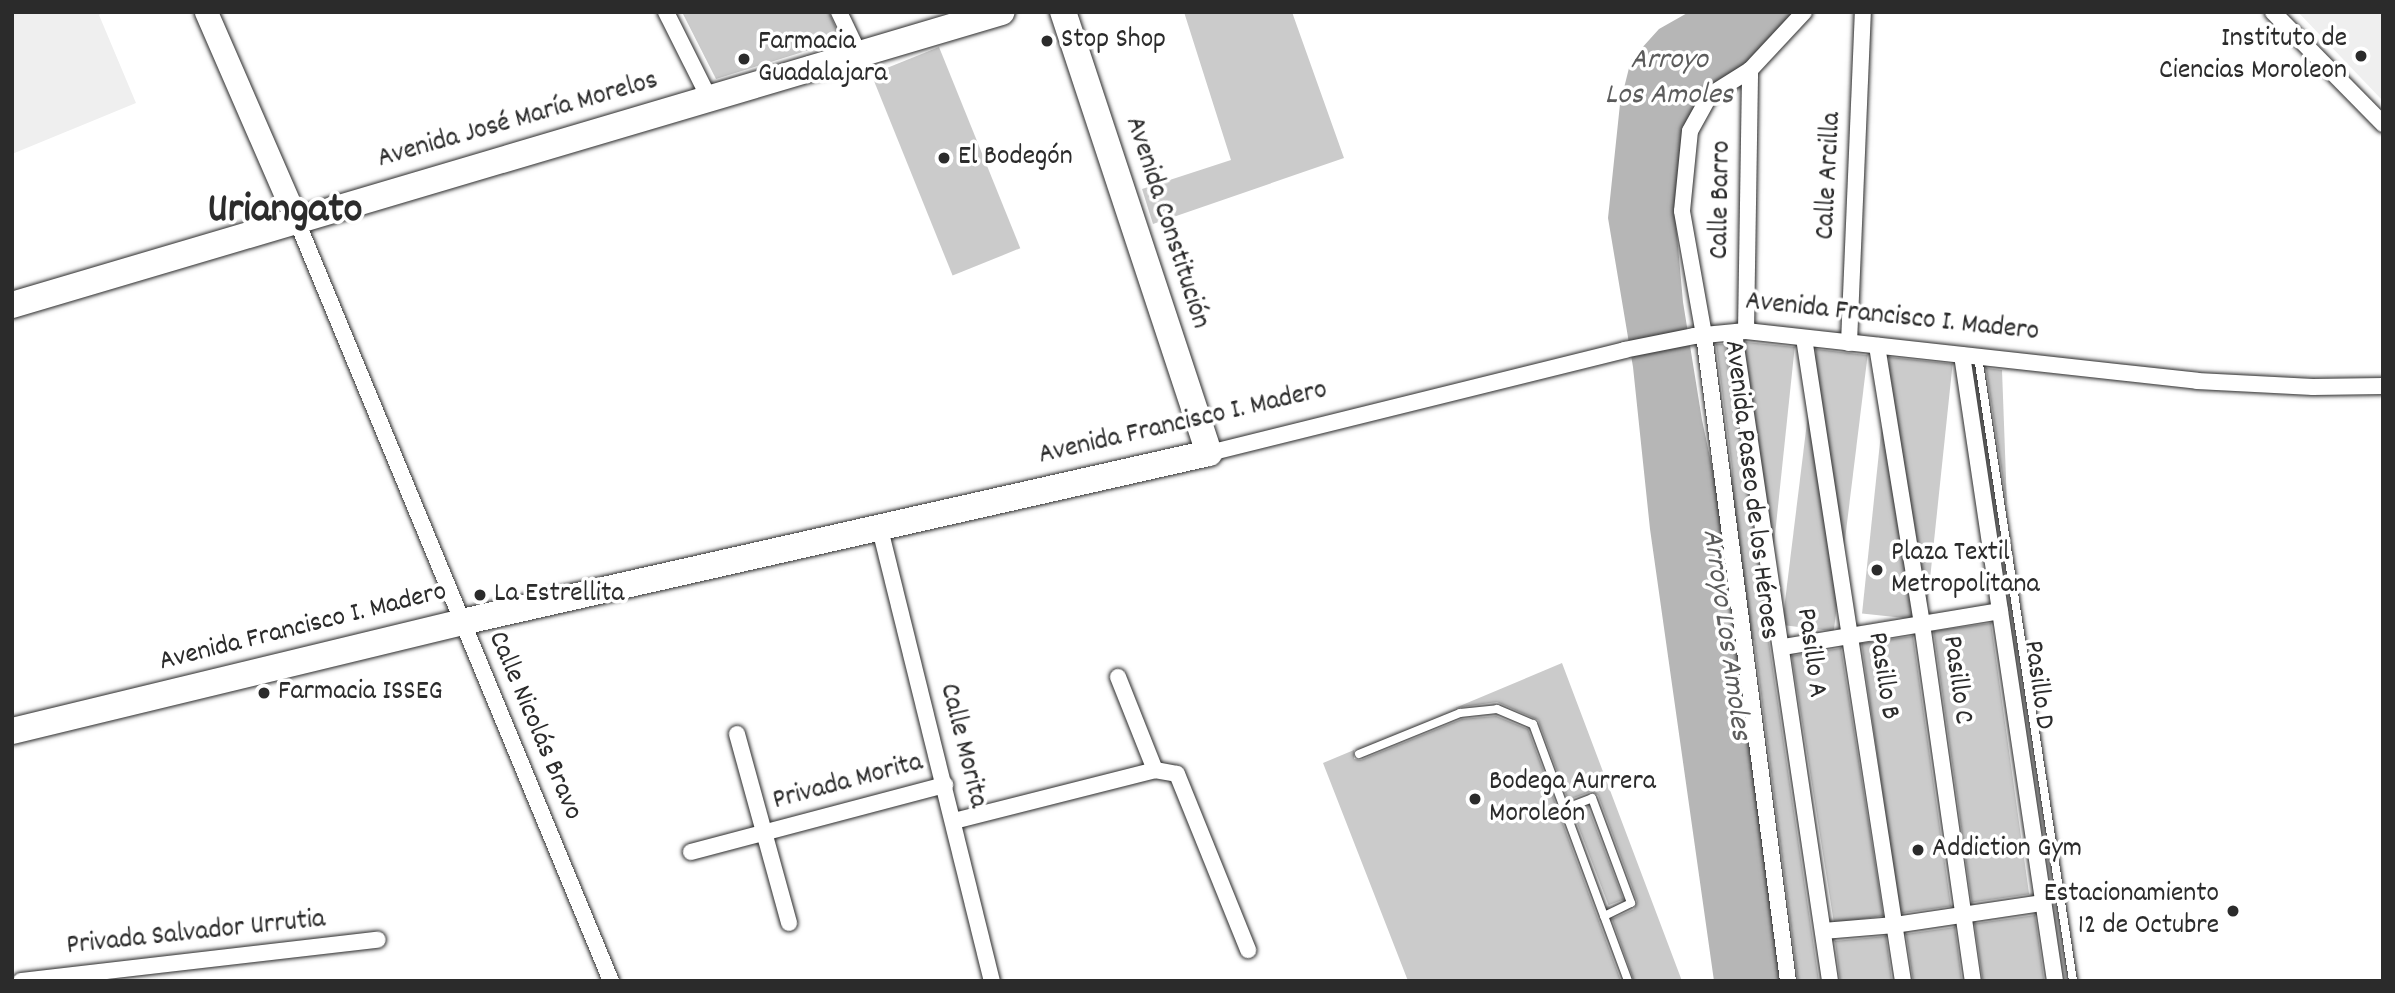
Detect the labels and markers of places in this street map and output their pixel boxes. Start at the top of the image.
place label: Instituto de Ciencias Moroleon [2159,23,2347,89]
place label: Stop Shop [1061,24,1166,58]
place label: Farmacia Guadalajara [758,26,887,92]
marker: Stop Shop [1039,33,1055,49]
marker: Instituto de Ciencias Moroleon [2353,48,2369,64]
marker: Farmacia Guadalajara [736,51,752,67]
place label: El Bodegón [958,141,1073,175]
marker: El Bodegón [936,150,952,166]
place label: Plaza Textil Metropolitana [1891,537,2040,603]
marker: Plaza Textil Metropolitana [1869,562,1885,578]
place label: La Estrellita [494,578,624,612]
marker: La Estrellita [472,587,488,603]
place label: Farmacia ISSEG [278,676,443,710]
marker: Farmacia ISSEG [256,685,272,701]
place label: Bodega Aurrera Moroleón [1489,766,1656,832]
marker: Bodega Aurrera Moroleón [1467,791,1483,807]
place label: Addiction Gym [1932,833,2082,867]
marker: Addiction Gym [1910,842,1926,858]
place label: Estacionamiento 12 de Octubre [2044,878,2219,944]
marker: Estacionamiento 12 de Octubre [2225,903,2241,919]

